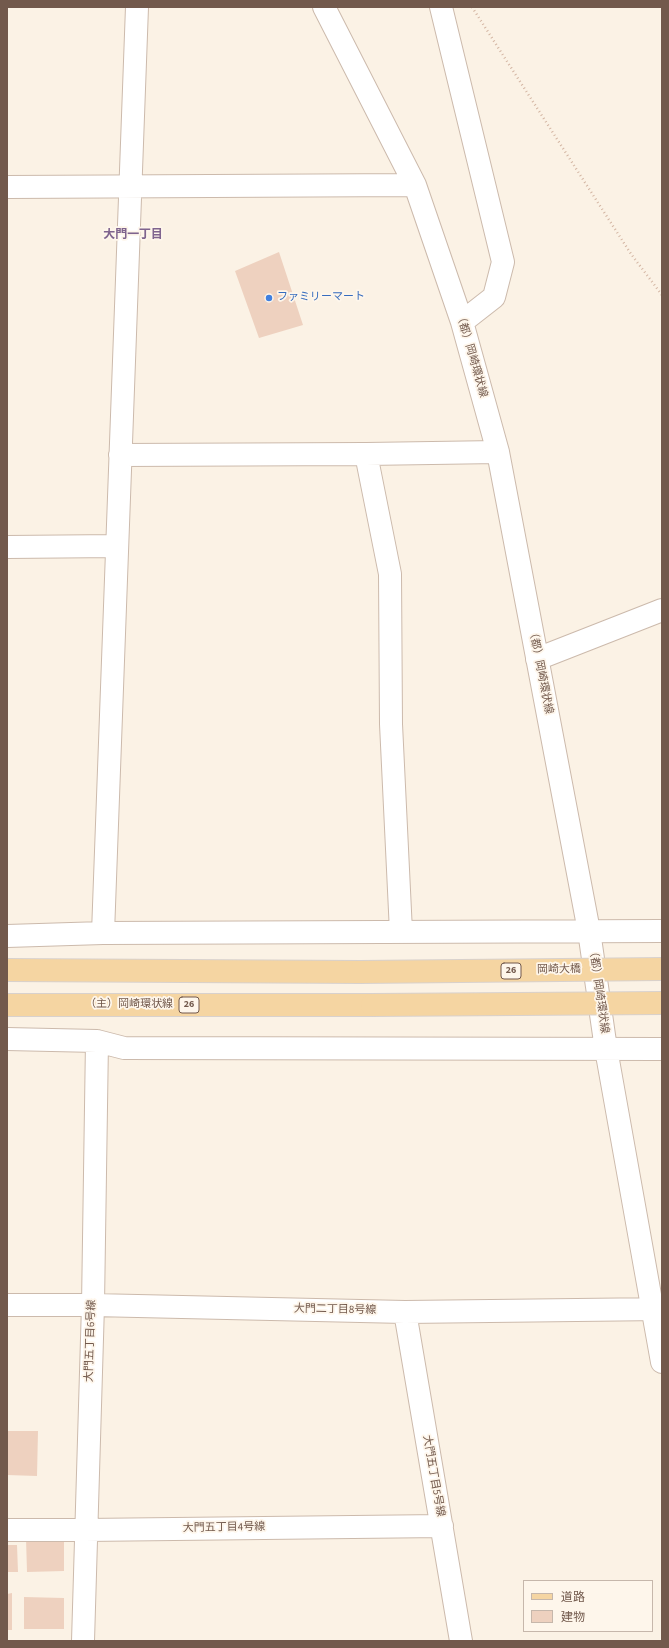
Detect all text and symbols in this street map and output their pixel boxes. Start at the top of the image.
district label: 大門一丁目 [103,228,163,242]
place label: ファミリーマート [277,291,365,305]
marker: ファミリーマート [264,293,274,303]
street label: （都）岡崎環状線 [453,311,489,399]
street label: （都）岡崎環状線 [525,627,555,715]
street label: （都）岡崎環状線 [585,946,611,1034]
road number: 26 [501,963,521,979]
street label: 岡崎大橋 [537,963,581,977]
road number: 26 [179,997,199,1013]
street label: （主）岡崎環状線 [85,998,173,1012]
street label: 大門五丁目6号線 [83,1300,99,1382]
street label: 大門二丁目8号線 [294,1303,376,1317]
street label: 大門五丁目5号線 [419,1434,447,1518]
street label: 大門五丁目4号線 [183,1521,265,1535]
legend [523,1580,653,1632]
text: 道路 [561,1589,585,1606]
text: 建物 [561,1609,585,1626]

